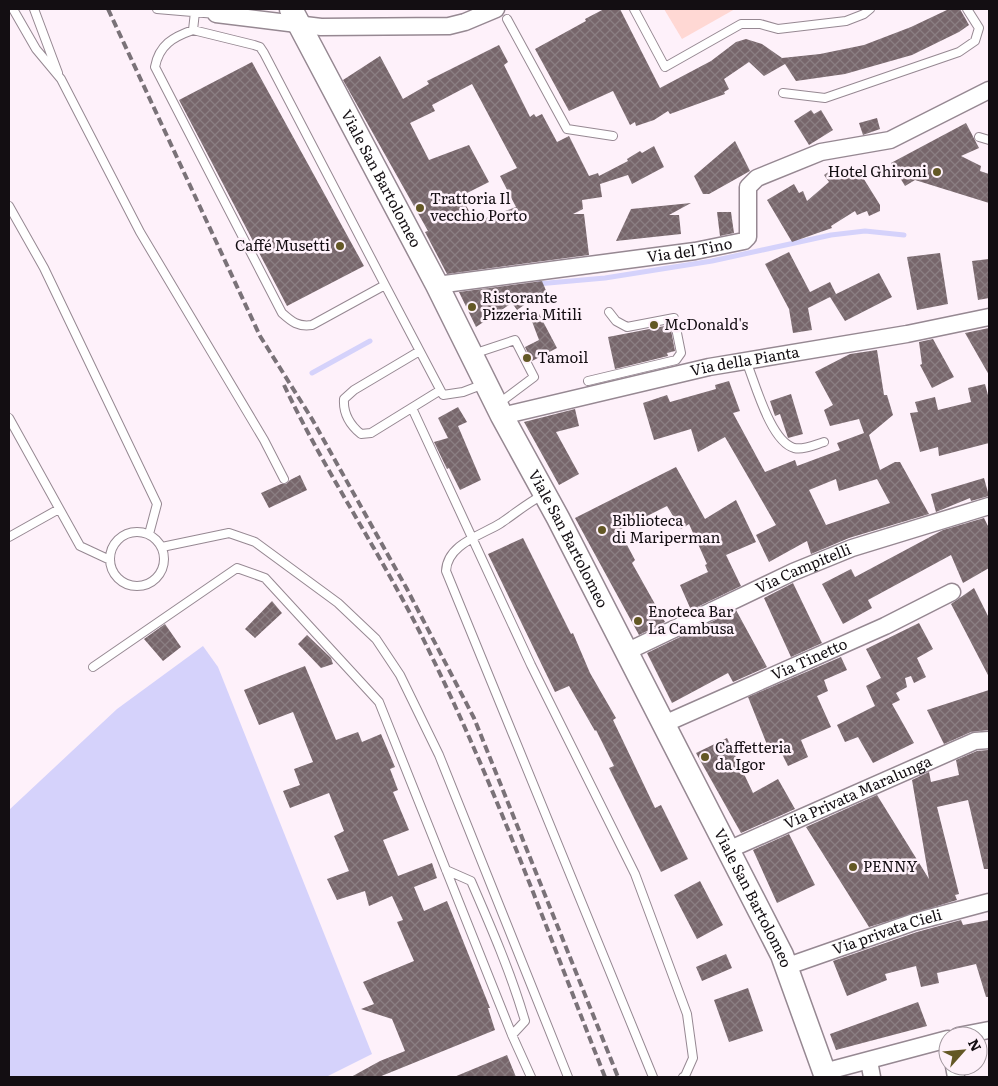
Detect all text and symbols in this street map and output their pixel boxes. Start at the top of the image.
street label: Viale San Bartolomeo [336,105,428,251]
place label: Hotel Ghironi [828,159,927,182]
marker: Hotel Ghironi [931,166,943,178]
place label: Trattoria Il vecchio Porto [430,186,528,226]
marker: Trattoria Il vecchio Porto [414,202,426,214]
street label: Via del Tino [645,231,734,267]
place label: Caffé Musetti [235,233,330,256]
marker: Caffé Musetti [334,240,346,252]
place label: Ristorante Pizzeria Mitili [482,285,582,325]
marker: Ristorante Pizzeria Mitili [466,301,478,313]
place label: McDonald's [664,312,748,335]
marker: McDonald's [648,319,660,331]
street label: Via della Pianta [688,339,802,381]
place label: Tamoil [537,345,588,368]
marker: Tamoil [521,352,533,364]
street label: Viale San Bartolomeo [523,465,615,612]
place label: Biblioteca di Mariperman [612,508,720,548]
marker: Biblioteca di Mariperman [596,524,608,536]
street label: Via Campitelli [751,537,854,598]
place label: Enoteca Bar La Cambusa [648,599,735,639]
marker: Enoteca Bar La Cambusa [632,615,644,627]
street label: Via Tinetto [767,631,851,685]
place label: Caffetteria da Igor [715,735,792,775]
street label: Via Privata Maralunga [780,748,936,834]
marker: Caffetteria da Igor [699,751,711,763]
street label: Viale San Bartolomeo [709,824,799,971]
place label: PENNY [863,854,918,877]
marker: PENNY [847,861,859,873]
street label: Via privata Cieli [829,902,944,960]
north arrow [938,1026,988,1076]
text: N [964,1035,987,1055]

